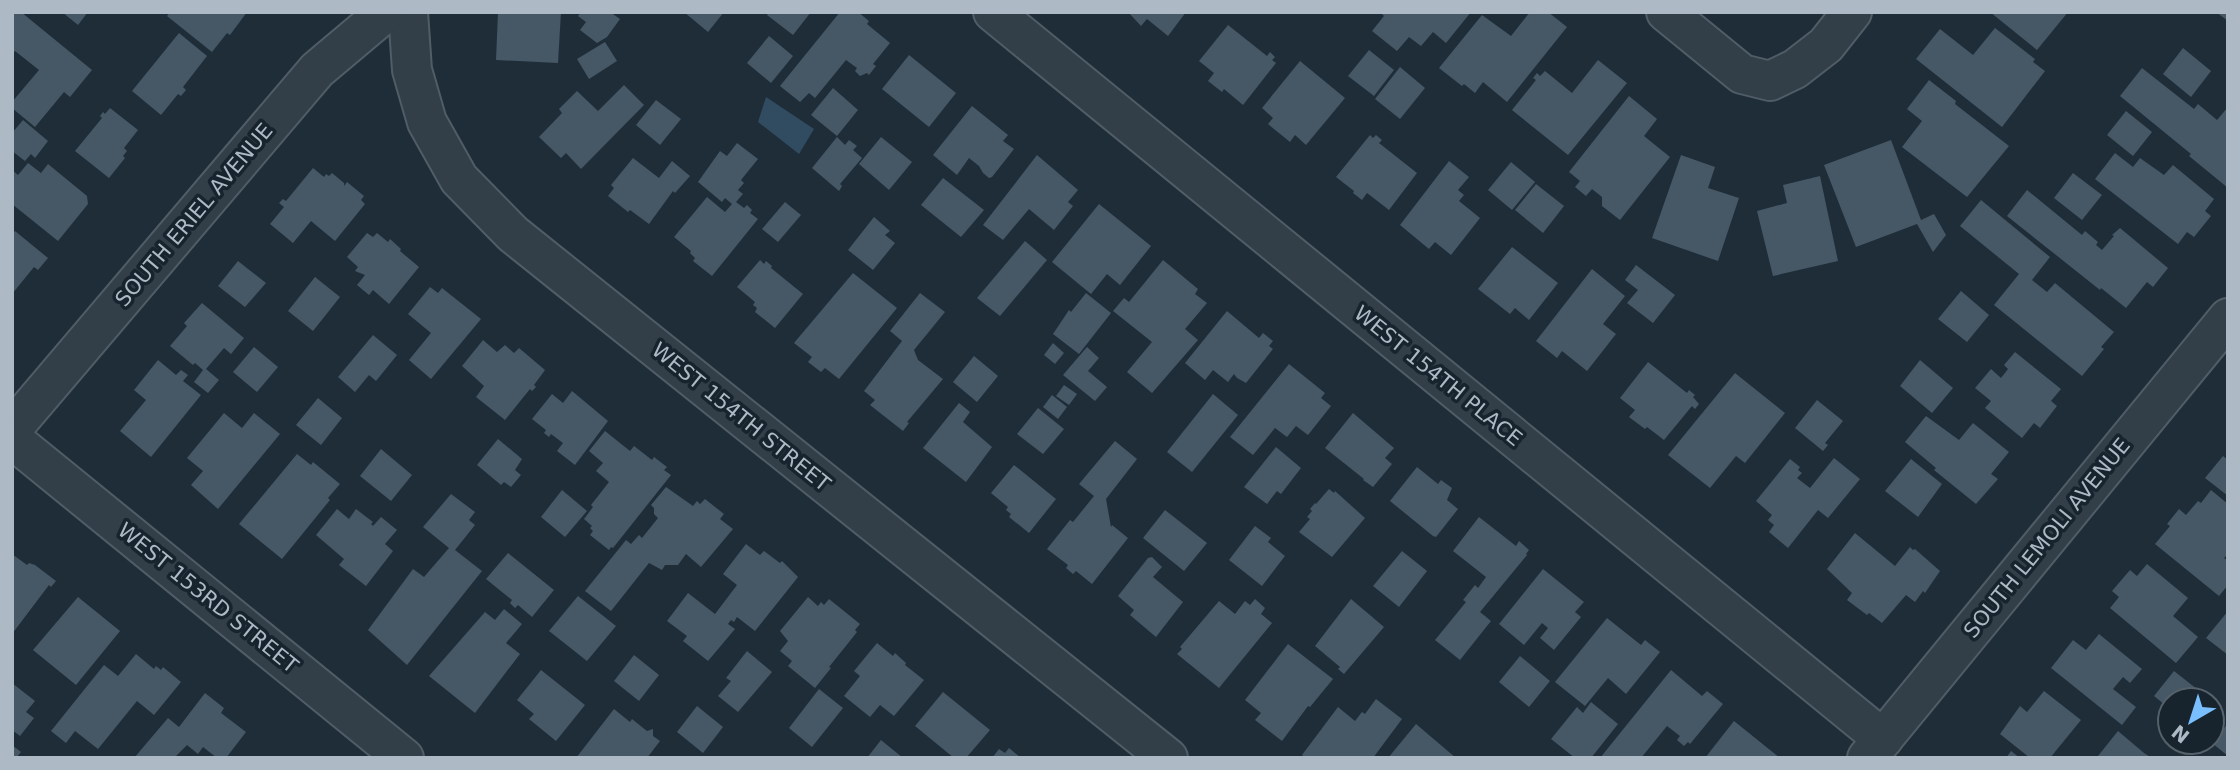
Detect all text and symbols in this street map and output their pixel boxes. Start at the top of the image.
street label: SOUTH ERIEL AVENUE [110,119,278,311]
street label: WEST 154TH PLACE [1349,301,1527,451]
street label: WEST 154TH STREET [647,338,835,496]
street label: SOUTH LEMOLI AVENUE [1959,433,2135,643]
street label: WEST 153RD STREET [113,518,303,678]
north arrow [2156,686,2226,756]
text: N [2167,721,2193,748]

